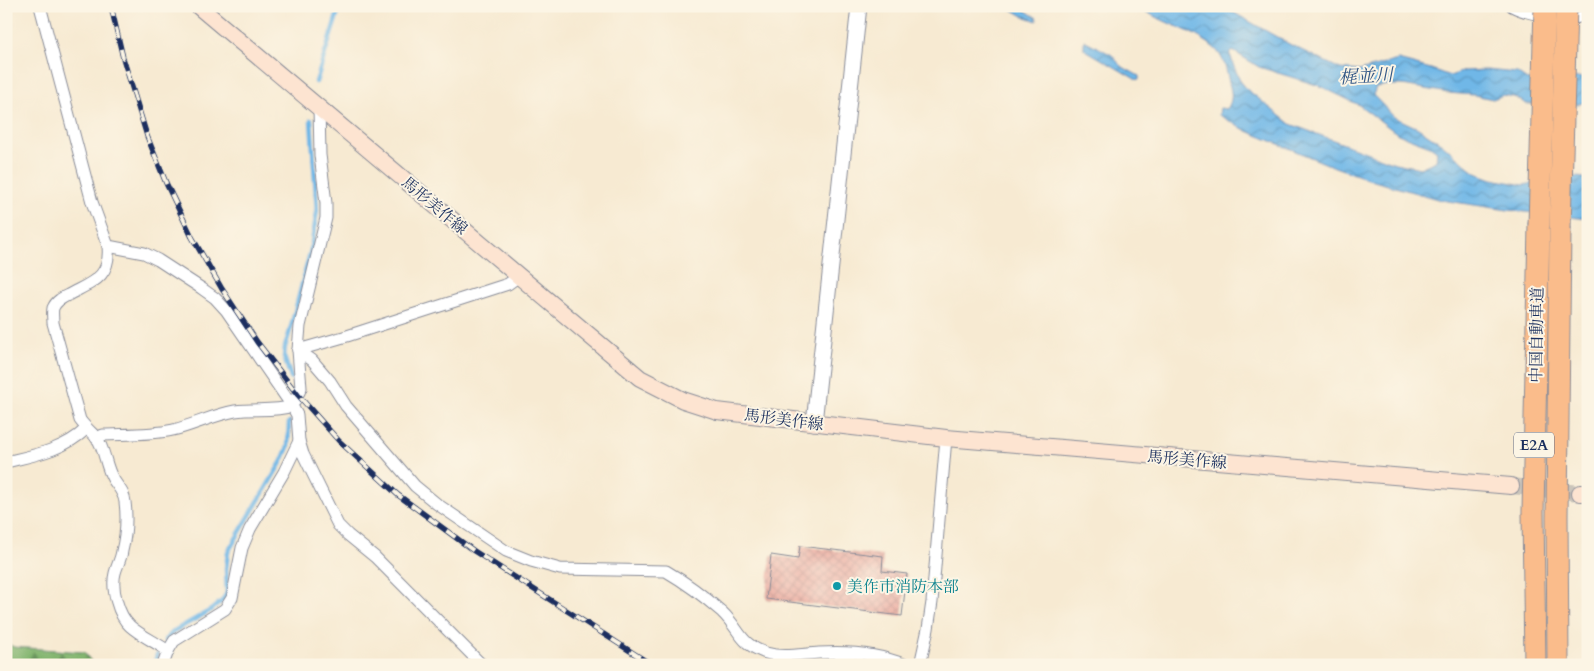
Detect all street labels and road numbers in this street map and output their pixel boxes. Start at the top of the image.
street label: 馬形美作線 [397,172,472,240]
street label: 中国自動車道 [1525,287,1549,383]
street label: 馬形美作線 [743,404,825,436]
road number: E2A [1514,432,1554,458]
street label: 馬形美作線 [1146,446,1228,474]

